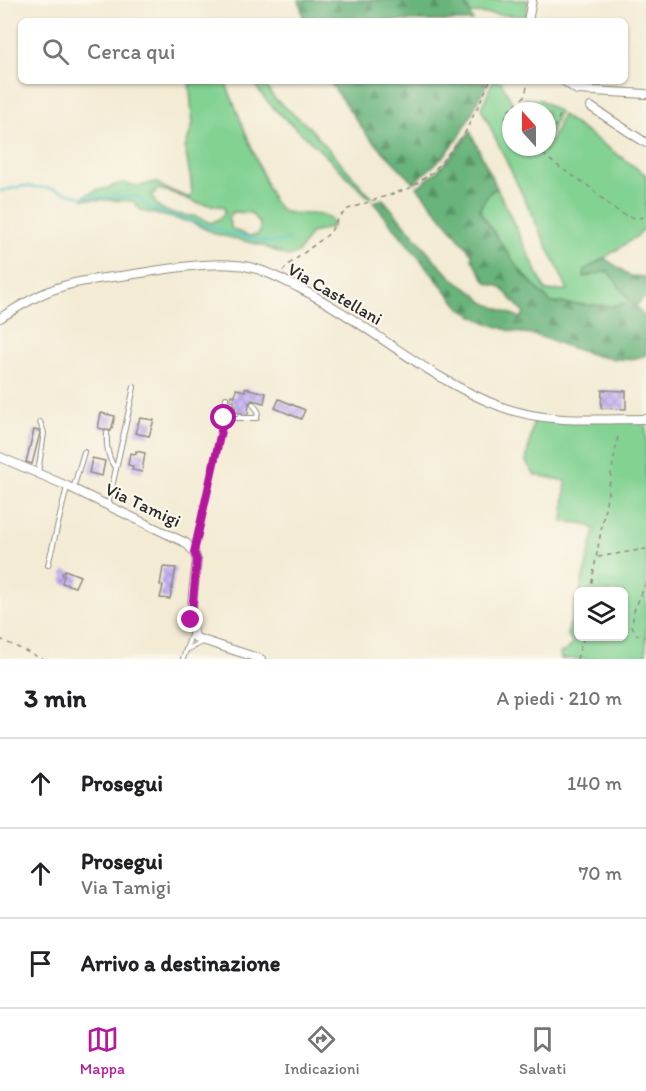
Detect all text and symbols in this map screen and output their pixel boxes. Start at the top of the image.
search box [18,18,628,84]
icon: search [39,35,72,68]
text: Cerca qui [87,38,175,65]
north arrow [502,102,556,156]
street label: Via Castellani [284,258,386,330]
route start [210,404,236,430]
street label: Via Tamigi [102,478,184,532]
map controls [574,587,628,641]
button: layers [574,587,628,641]
route end [177,606,203,632]
text: 3 min [24,682,86,714]
text: A piedi · 210 m [496,686,622,710]
icon: ahead [24,767,57,800]
text: Prosegui [81,770,163,797]
text: 140 m [567,771,622,795]
text: Prosegui [81,848,163,875]
icon: ahead [24,857,57,890]
text: 70 m [578,861,622,885]
text: Via Tamigi [81,875,171,899]
icon: arrive [24,947,57,980]
text: Arrivo a destinazione [81,950,280,977]
tab: Mappa [80,1023,125,1078]
tab: Indicazioni [284,1023,360,1078]
tab: Salvati [519,1023,566,1078]

